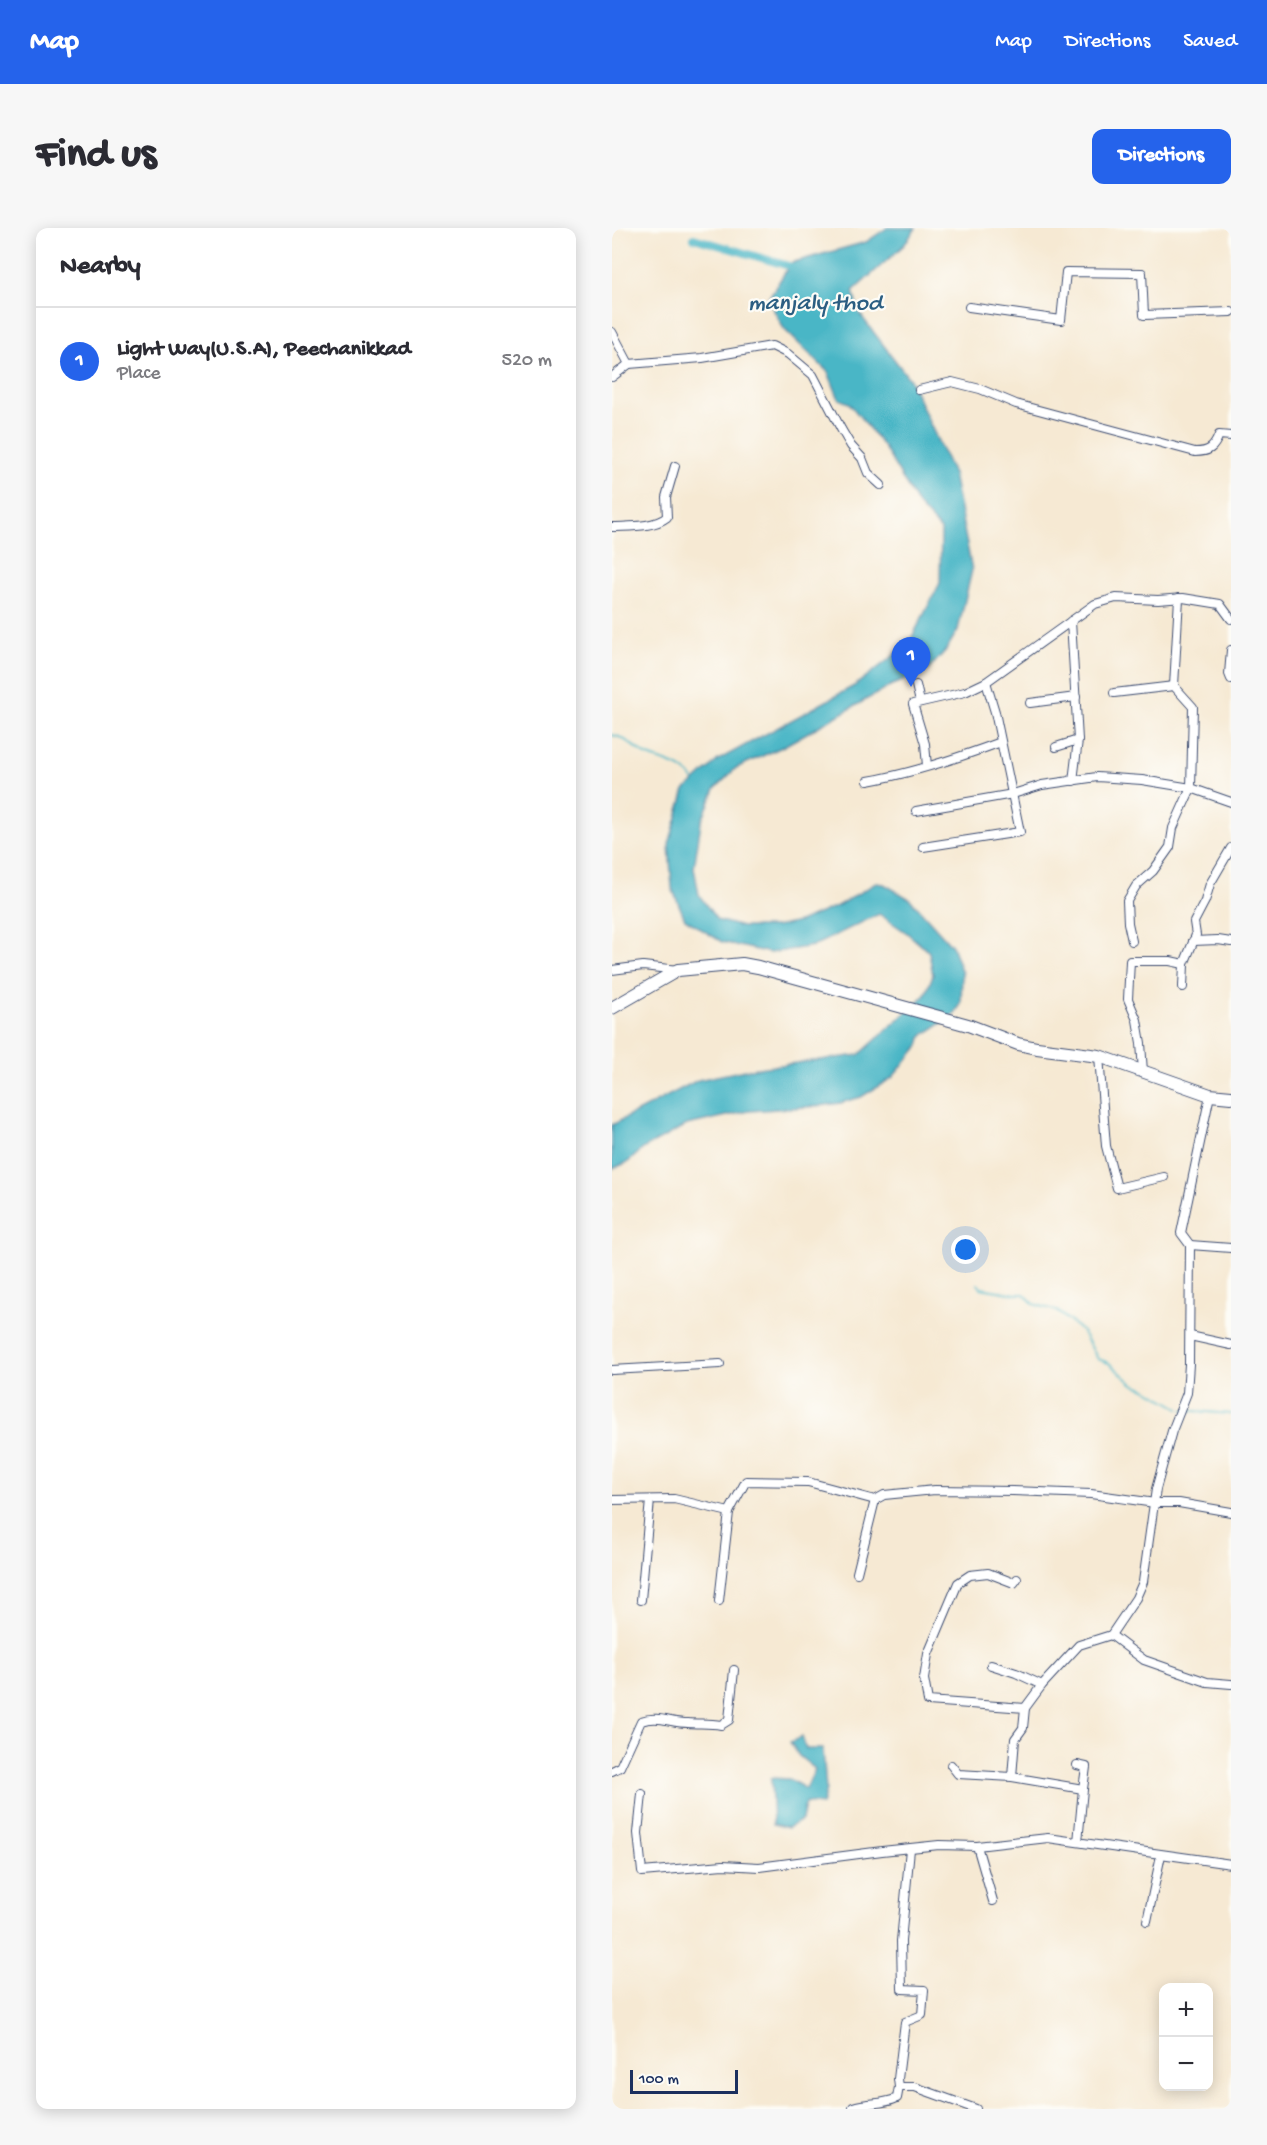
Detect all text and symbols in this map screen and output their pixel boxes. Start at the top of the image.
text: Map [30,26,79,59]
text: Map [995,30,1032,55]
text: Directions [1065,30,1150,55]
text: Saved [1183,30,1237,55]
button: Directions [1092,129,1231,184]
text: Find us [36,132,156,181]
text: Nearby [60,252,141,283]
water label: manjaly thod [748,290,885,319]
text: Light Way(U.S.A), Peechanikkad [117,337,411,363]
text: 1 [75,350,84,373]
text: 520 m [501,350,552,373]
text: Place [117,363,161,386]
pin: 1 [892,638,930,687]
your location [951,1235,980,1264]
map controls [1159,1983,1213,2091]
button: + [1159,1983,1213,2037]
button: − [1159,2037,1213,2091]
scale bar [630,2067,738,2094]
text: 100 m [639,2071,679,2090]

